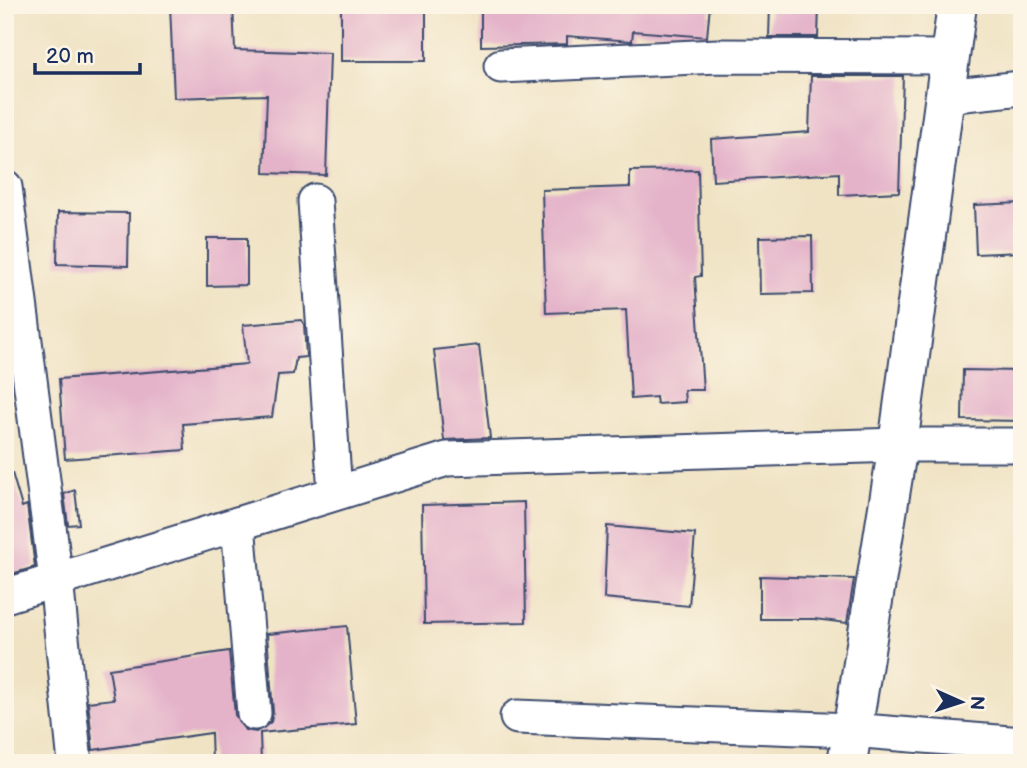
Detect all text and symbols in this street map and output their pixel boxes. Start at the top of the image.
scale bar [35,32,140,76]
text: 20 m [46,44,94,69]
north arrow [926,666,996,736]
text: N [965,695,988,711]

